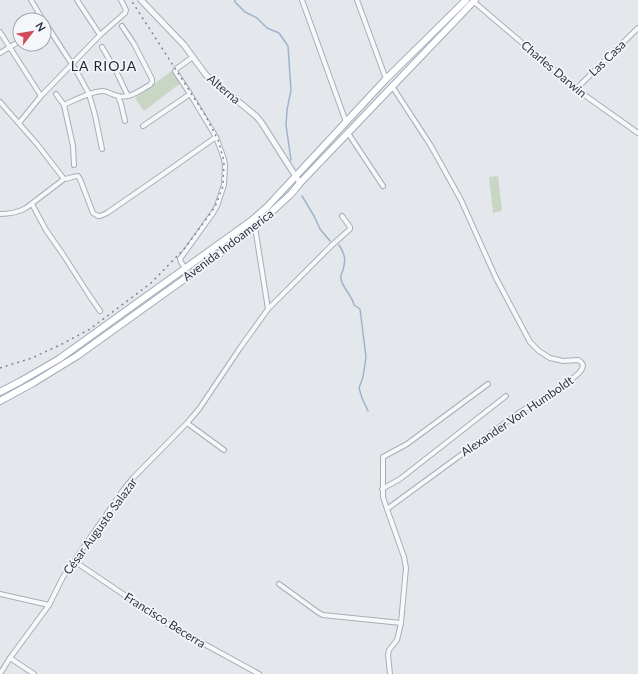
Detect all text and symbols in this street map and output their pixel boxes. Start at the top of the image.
north arrow [12,12,52,52]
text: N [33,20,49,34]
street label: Charles Darwin [518,37,590,101]
street label: Las Casa [585,37,629,79]
district label: LA RIOJA [71,57,137,74]
street label: Alterna [204,71,244,107]
street label: Avenida Indoamerica [180,206,276,284]
street label: Alexander Von Humboldt [458,372,577,459]
street label: César Augusto Salazar [60,474,141,577]
street label: Francisco Becerra [122,589,208,651]

